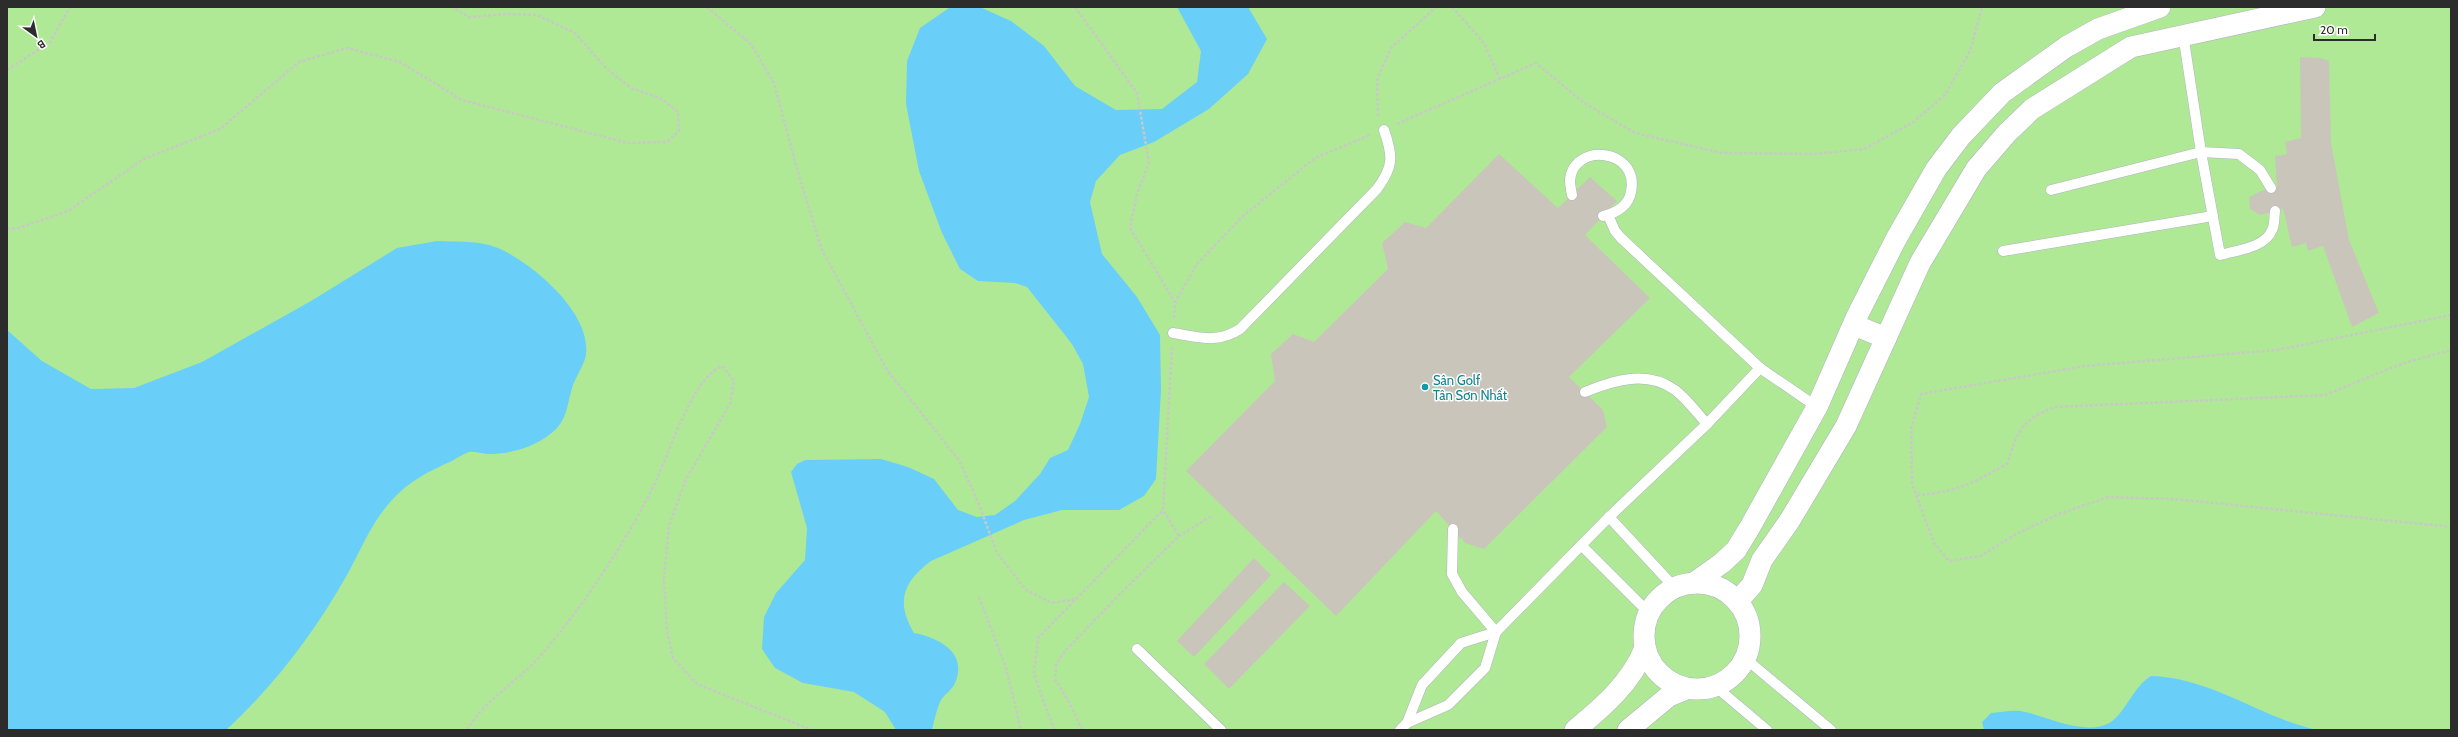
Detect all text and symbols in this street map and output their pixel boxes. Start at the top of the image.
north arrow [16,16,56,56]
scale bar [2314,16,2375,42]
text: 20 m [2320,22,2348,37]
text: B [35,37,48,52]
place label: Sân Golf Tân Sơn Nhất [1433,372,1508,403]
marker: Sân Golf Tân Sơn Nhất [1420,382,1430,392]

